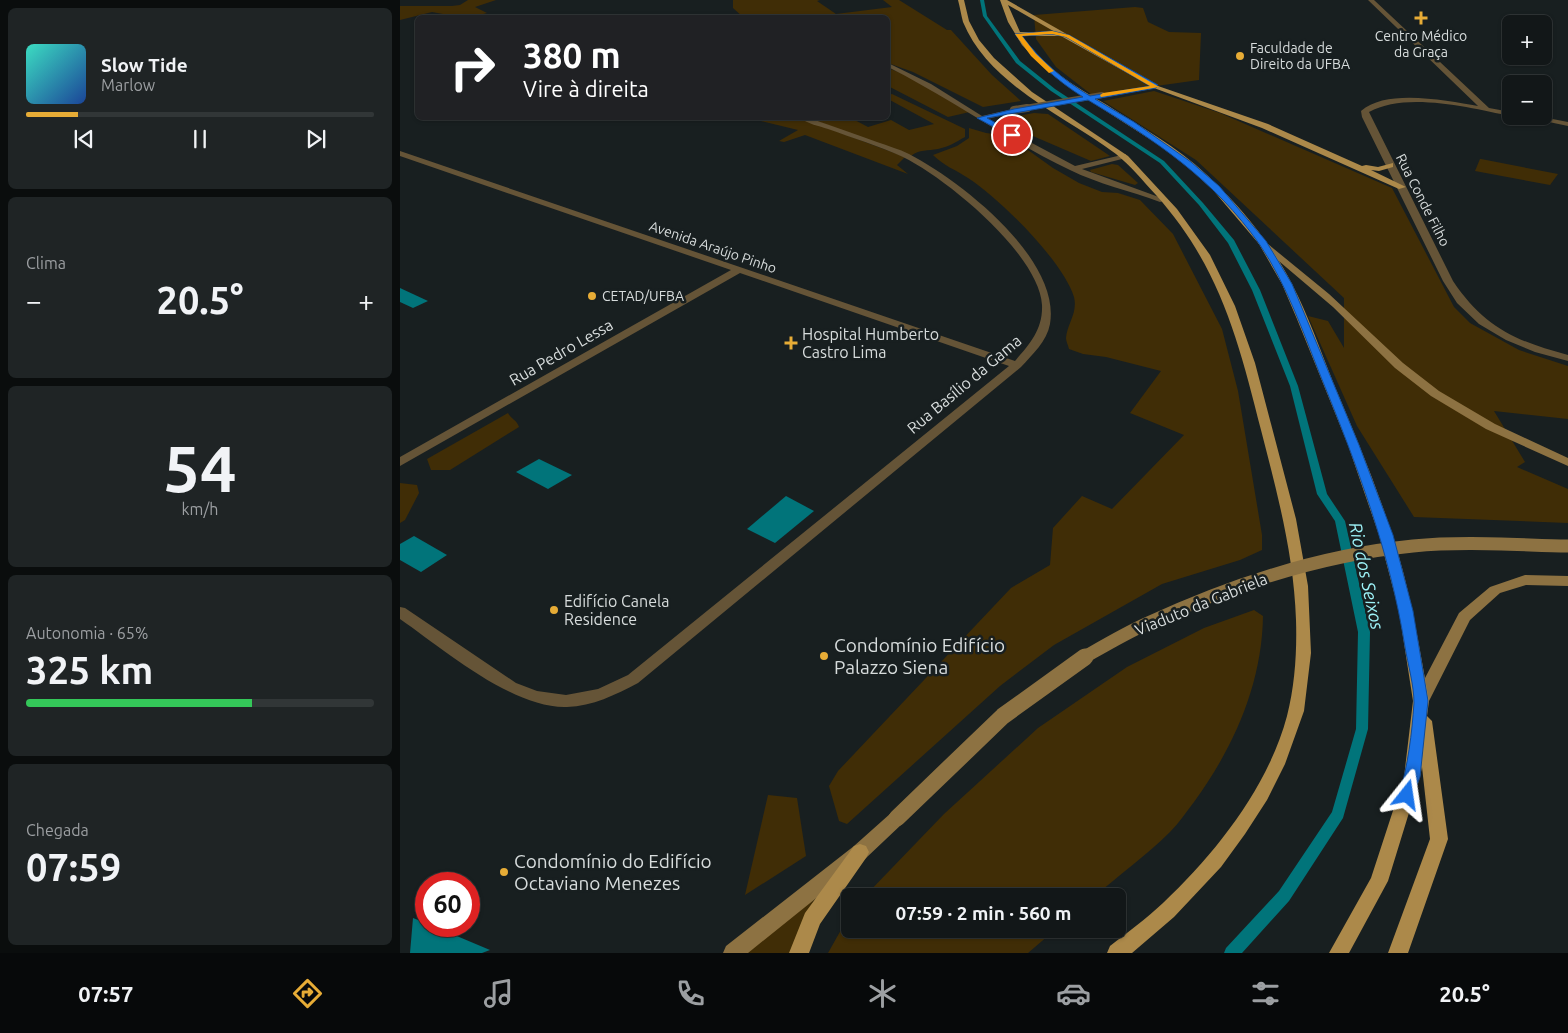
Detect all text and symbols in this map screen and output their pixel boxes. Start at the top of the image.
marker: Centro Médico da Graça [1414,11,1428,25]
map controls [1502,15,1552,125]
button: + [1502,15,1552,65]
place label: Centro Médico da Graça [1375,28,1467,60]
icon: right [440,35,505,100]
text: 380 m [523,35,621,75]
place label: Faculdade de Direito da UFBA [1250,40,1350,72]
marker: Faculdade de Direito da UFBA [1234,50,1246,62]
text: Slow Tide [101,54,188,76]
button: − [1502,75,1552,125]
text: Marlow [101,76,155,94]
text: Vire à direita [523,76,649,101]
pin [991,114,1033,156]
icon: arrive [998,121,1026,149]
icon: previous [70,125,98,153]
icon: pause [186,125,214,153]
icon: next [302,125,330,153]
street label: Rua Conde Filho [1393,151,1453,249]
street label: Avenida Araújo Pinho [647,218,779,276]
text: Clima [26,254,66,272]
text: 20.5° [156,279,244,321]
text: − [26,285,42,316]
text: + [358,285,374,316]
place label: CETAD/UFBA [602,288,684,304]
marker: CETAD/UFBA [586,290,598,302]
street label: Rua Pedro Lessa [506,315,616,389]
place label: Hospital Humberto Castro Lima [802,325,939,361]
street label: Rua Basílio da Gama [903,331,1025,437]
marker: Hospital Humberto Castro Lima [784,336,798,350]
text: 54 [163,431,237,504]
text: km/h [182,500,218,518]
water label: Rio dos Seixos [1346,520,1388,632]
street label: Viaduto da Gabriela [1132,569,1270,639]
place label: Edifício Canela Residence [564,592,669,628]
marker: Edifício Canela Residence [548,604,560,616]
text: Autonomia · 65% [26,624,148,642]
place label: Condomínio Edifício Palazzo Siena [834,634,1005,678]
text: 325 km [26,649,153,691]
marker: Condomínio Edifício Palazzo Siena [818,650,830,662]
position arrow [1380,768,1432,820]
text: Chegada [26,821,89,839]
text: 07:59 [26,846,121,888]
place label: Condomínio do Edifício Octaviano Menezes [514,850,712,894]
marker: Condomínio do Edifício Octaviano Menezes [498,866,510,878]
speed limit sign: 60 [415,872,480,937]
text: 07:59 · 2 min · 560 m [896,902,1071,924]
icon: directions [290,976,325,1011]
icon: music [481,976,516,1011]
icon: phone [673,976,708,1011]
icon: climate [865,976,900,1011]
icon: car [1056,976,1091,1011]
icon: filters [1248,976,1283,1011]
text: 07:57 [78,981,133,1006]
text: 20.5° [1439,981,1490,1006]

